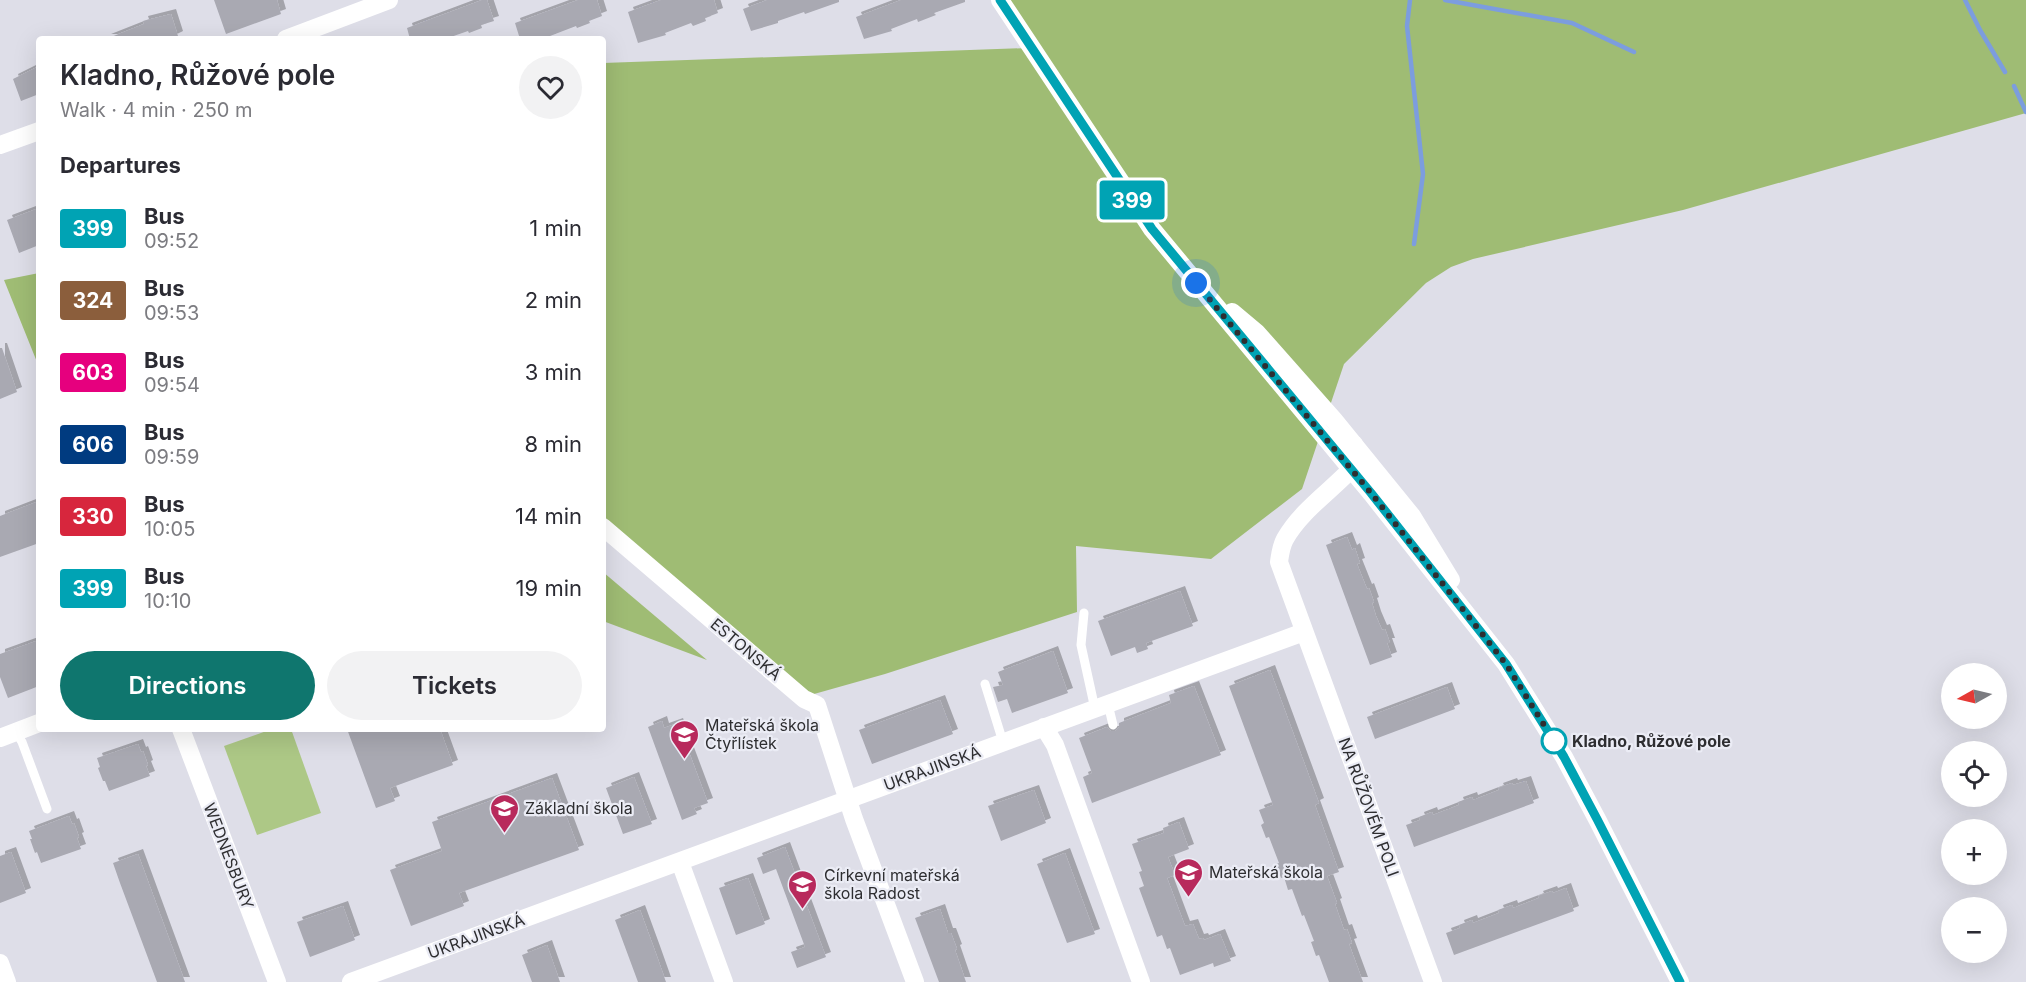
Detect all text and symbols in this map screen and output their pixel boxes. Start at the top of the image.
button: heart [519,56,582,119]
text: Kladno, Růžové pole [60,58,335,92]
text: Walk · 4 min · 250 m [60,98,253,122]
text: Departures [60,152,181,178]
line badge: 399 [1098,180,1166,220]
text: 399 [1112,188,1152,213]
text: Bus [144,203,185,229]
text: 1 min [529,215,582,241]
text: 399 [73,216,113,241]
text: 09:52 [144,229,199,253]
your location [1181,268,1211,298]
text: Bus [144,275,185,301]
text: 2 min [525,287,582,313]
text: 324 [73,288,113,313]
text: 09:53 [144,301,199,325]
text: Bus [144,347,185,373]
text: 3 min [525,359,582,385]
text: 603 [72,360,114,385]
text: 09:54 [144,373,200,397]
text: Bus [144,419,185,445]
text: 8 min [525,431,582,457]
text: 606 [72,432,114,457]
text: 09:59 [144,445,199,469]
text: Bus [144,491,185,517]
text: 14 min [515,503,582,529]
text: 330 [72,504,114,529]
text: 10:05 [144,517,195,541]
text: Bus [144,563,185,589]
text: 19 min [516,575,582,601]
text: 399 [73,576,113,601]
text: 10:10 [144,589,191,613]
street label: ESTONSKÁ [707,614,785,684]
button: Directions [60,651,315,720]
button: Tickets [327,651,582,720]
north arrow [1941,663,2007,729]
map controls [1941,663,2007,963]
place label: Mateřská škola Čtyřlístek [705,715,819,753]
school or university icon: Mateřská škola Čtyřlístek [668,718,700,760]
marker: Kladno, Růžové pole [1541,728,1567,754]
place label: Kladno, Růžové pole [1572,731,1731,751]
street label: NA RŮŽOVÉM POLI [1335,735,1403,879]
street label: UKRAJINSKÁ [881,741,983,795]
button: locate [1941,741,2007,807]
school or university icon: Základní škola [488,792,520,834]
place label: Základní škola [525,798,633,818]
street label: WEDNESBURY [200,800,258,912]
button: + [1941,819,2007,885]
school or university icon: Mateřská škola [1172,856,1204,898]
place label: Mateřská škola [1209,862,1323,882]
place label: Církevní mateřská škola Radost [824,865,960,903]
school or university icon: Církevní mateřská škola Radost [787,868,819,910]
button: − [1941,897,2007,963]
street label: UKRAJINSKÁ [425,909,527,963]

